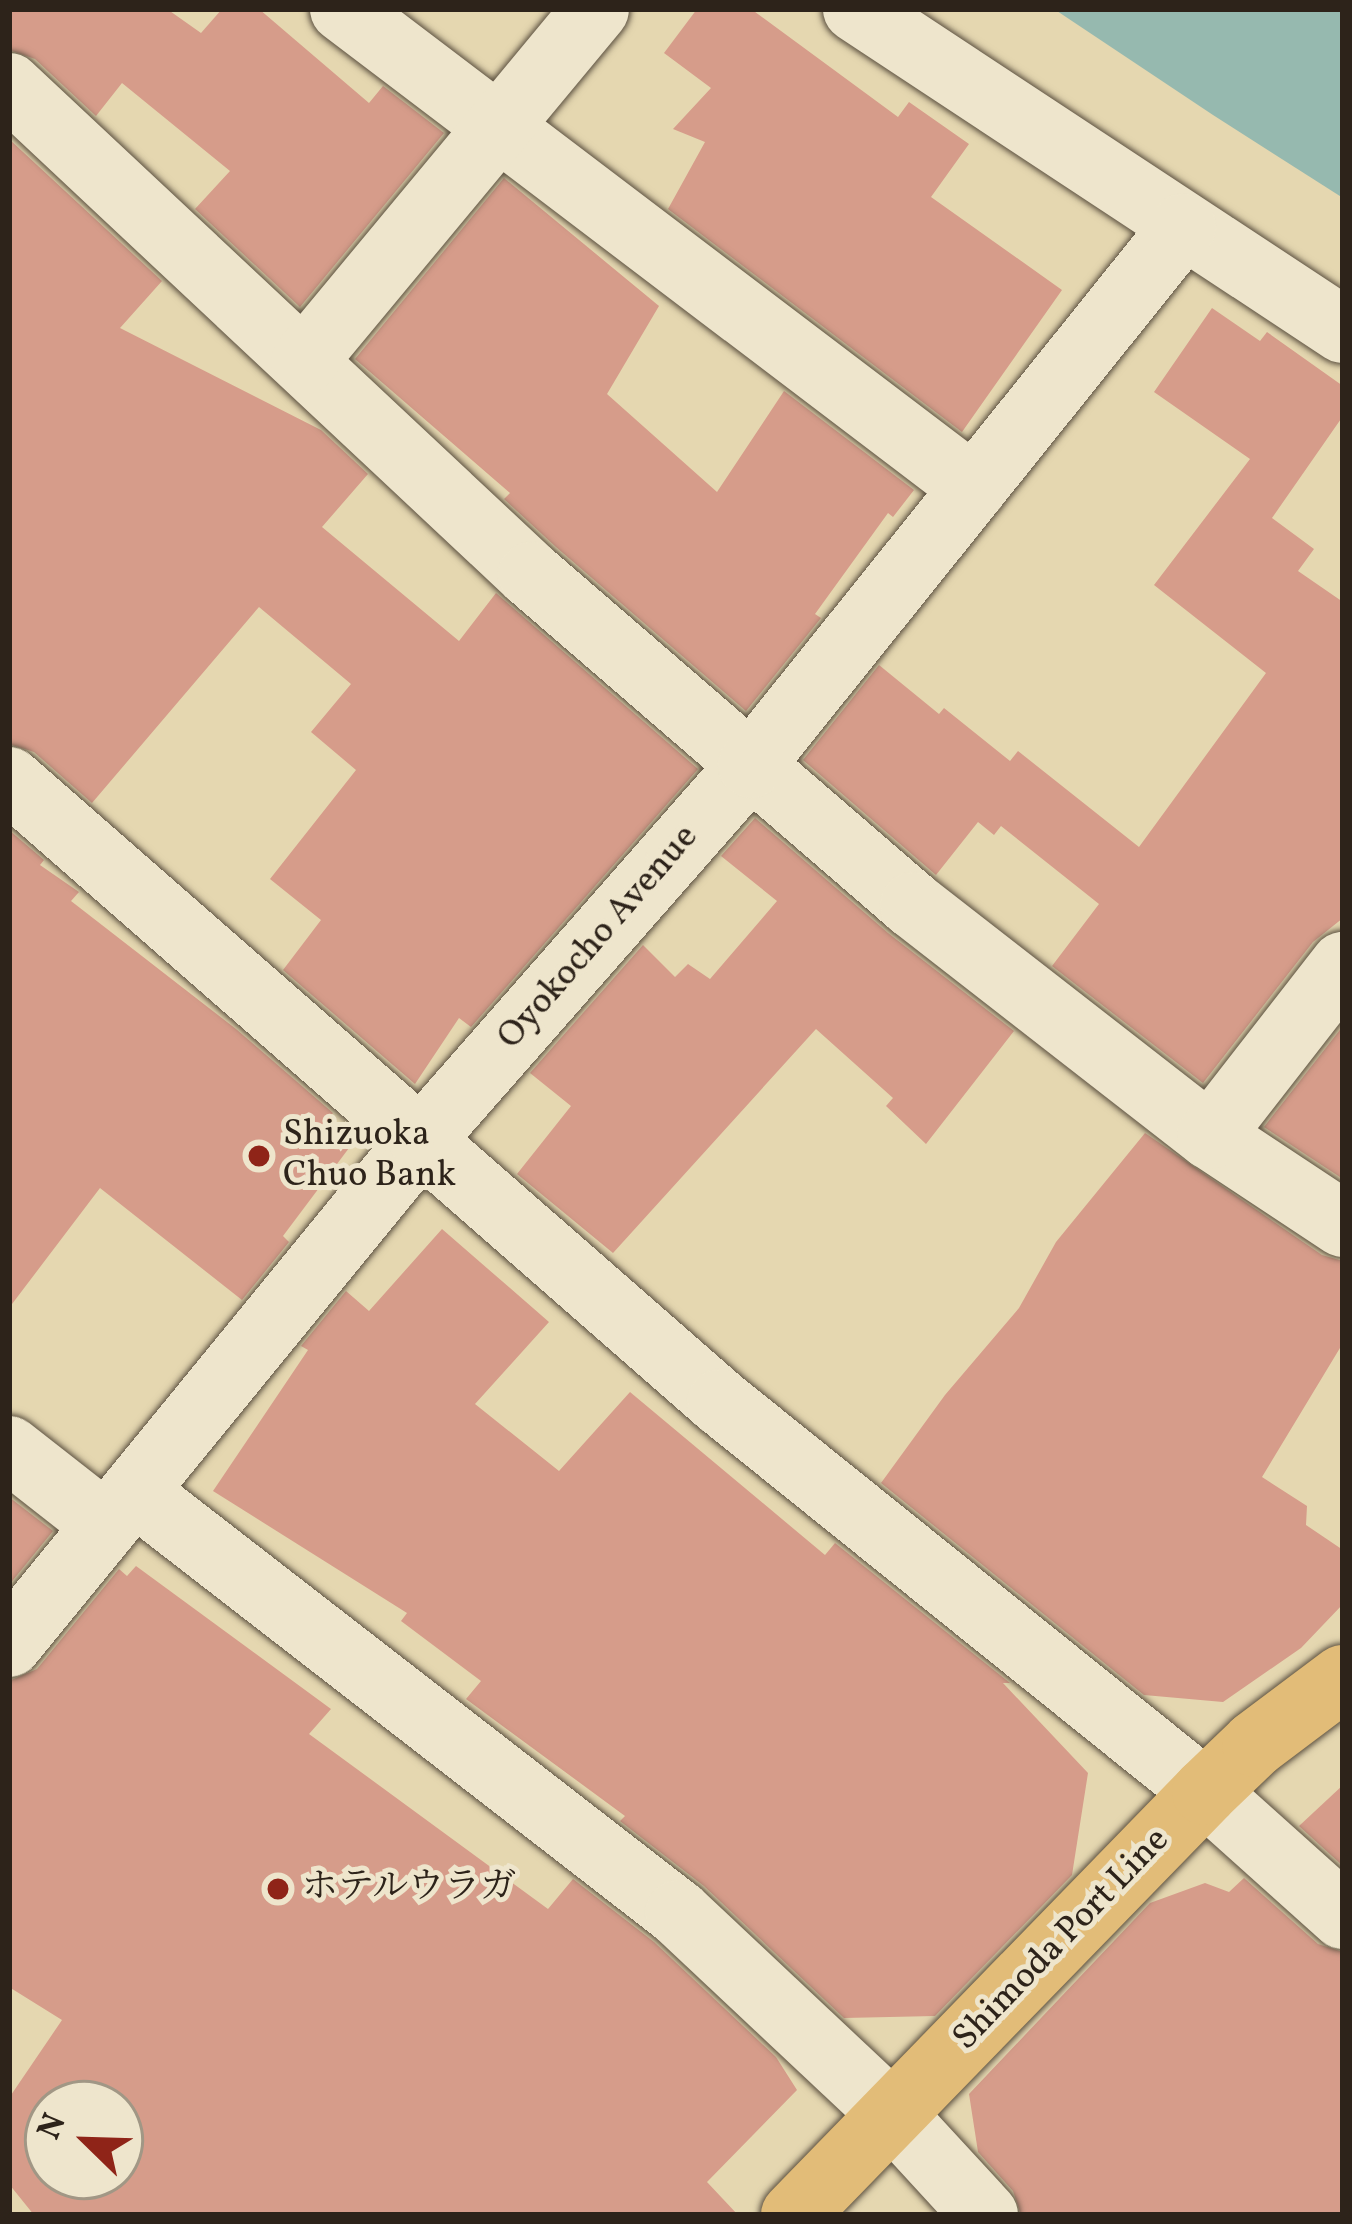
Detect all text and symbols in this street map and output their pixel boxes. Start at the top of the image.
street label: Oyokocho Avenue [490,817,708,1059]
place label: Shizuoka Chuo Bank [283,1113,456,1198]
marker: Shizuoka Chuo Bank [246,1143,272,1169]
street label: Shimoda Port Line [945,1820,1179,2060]
place label: ホテルウラガ [302,1867,518,1911]
marker: ホテルウラガ [265,1876,291,1902]
north arrow [24,2080,144,2200]
text: N [28,2107,79,2147]

